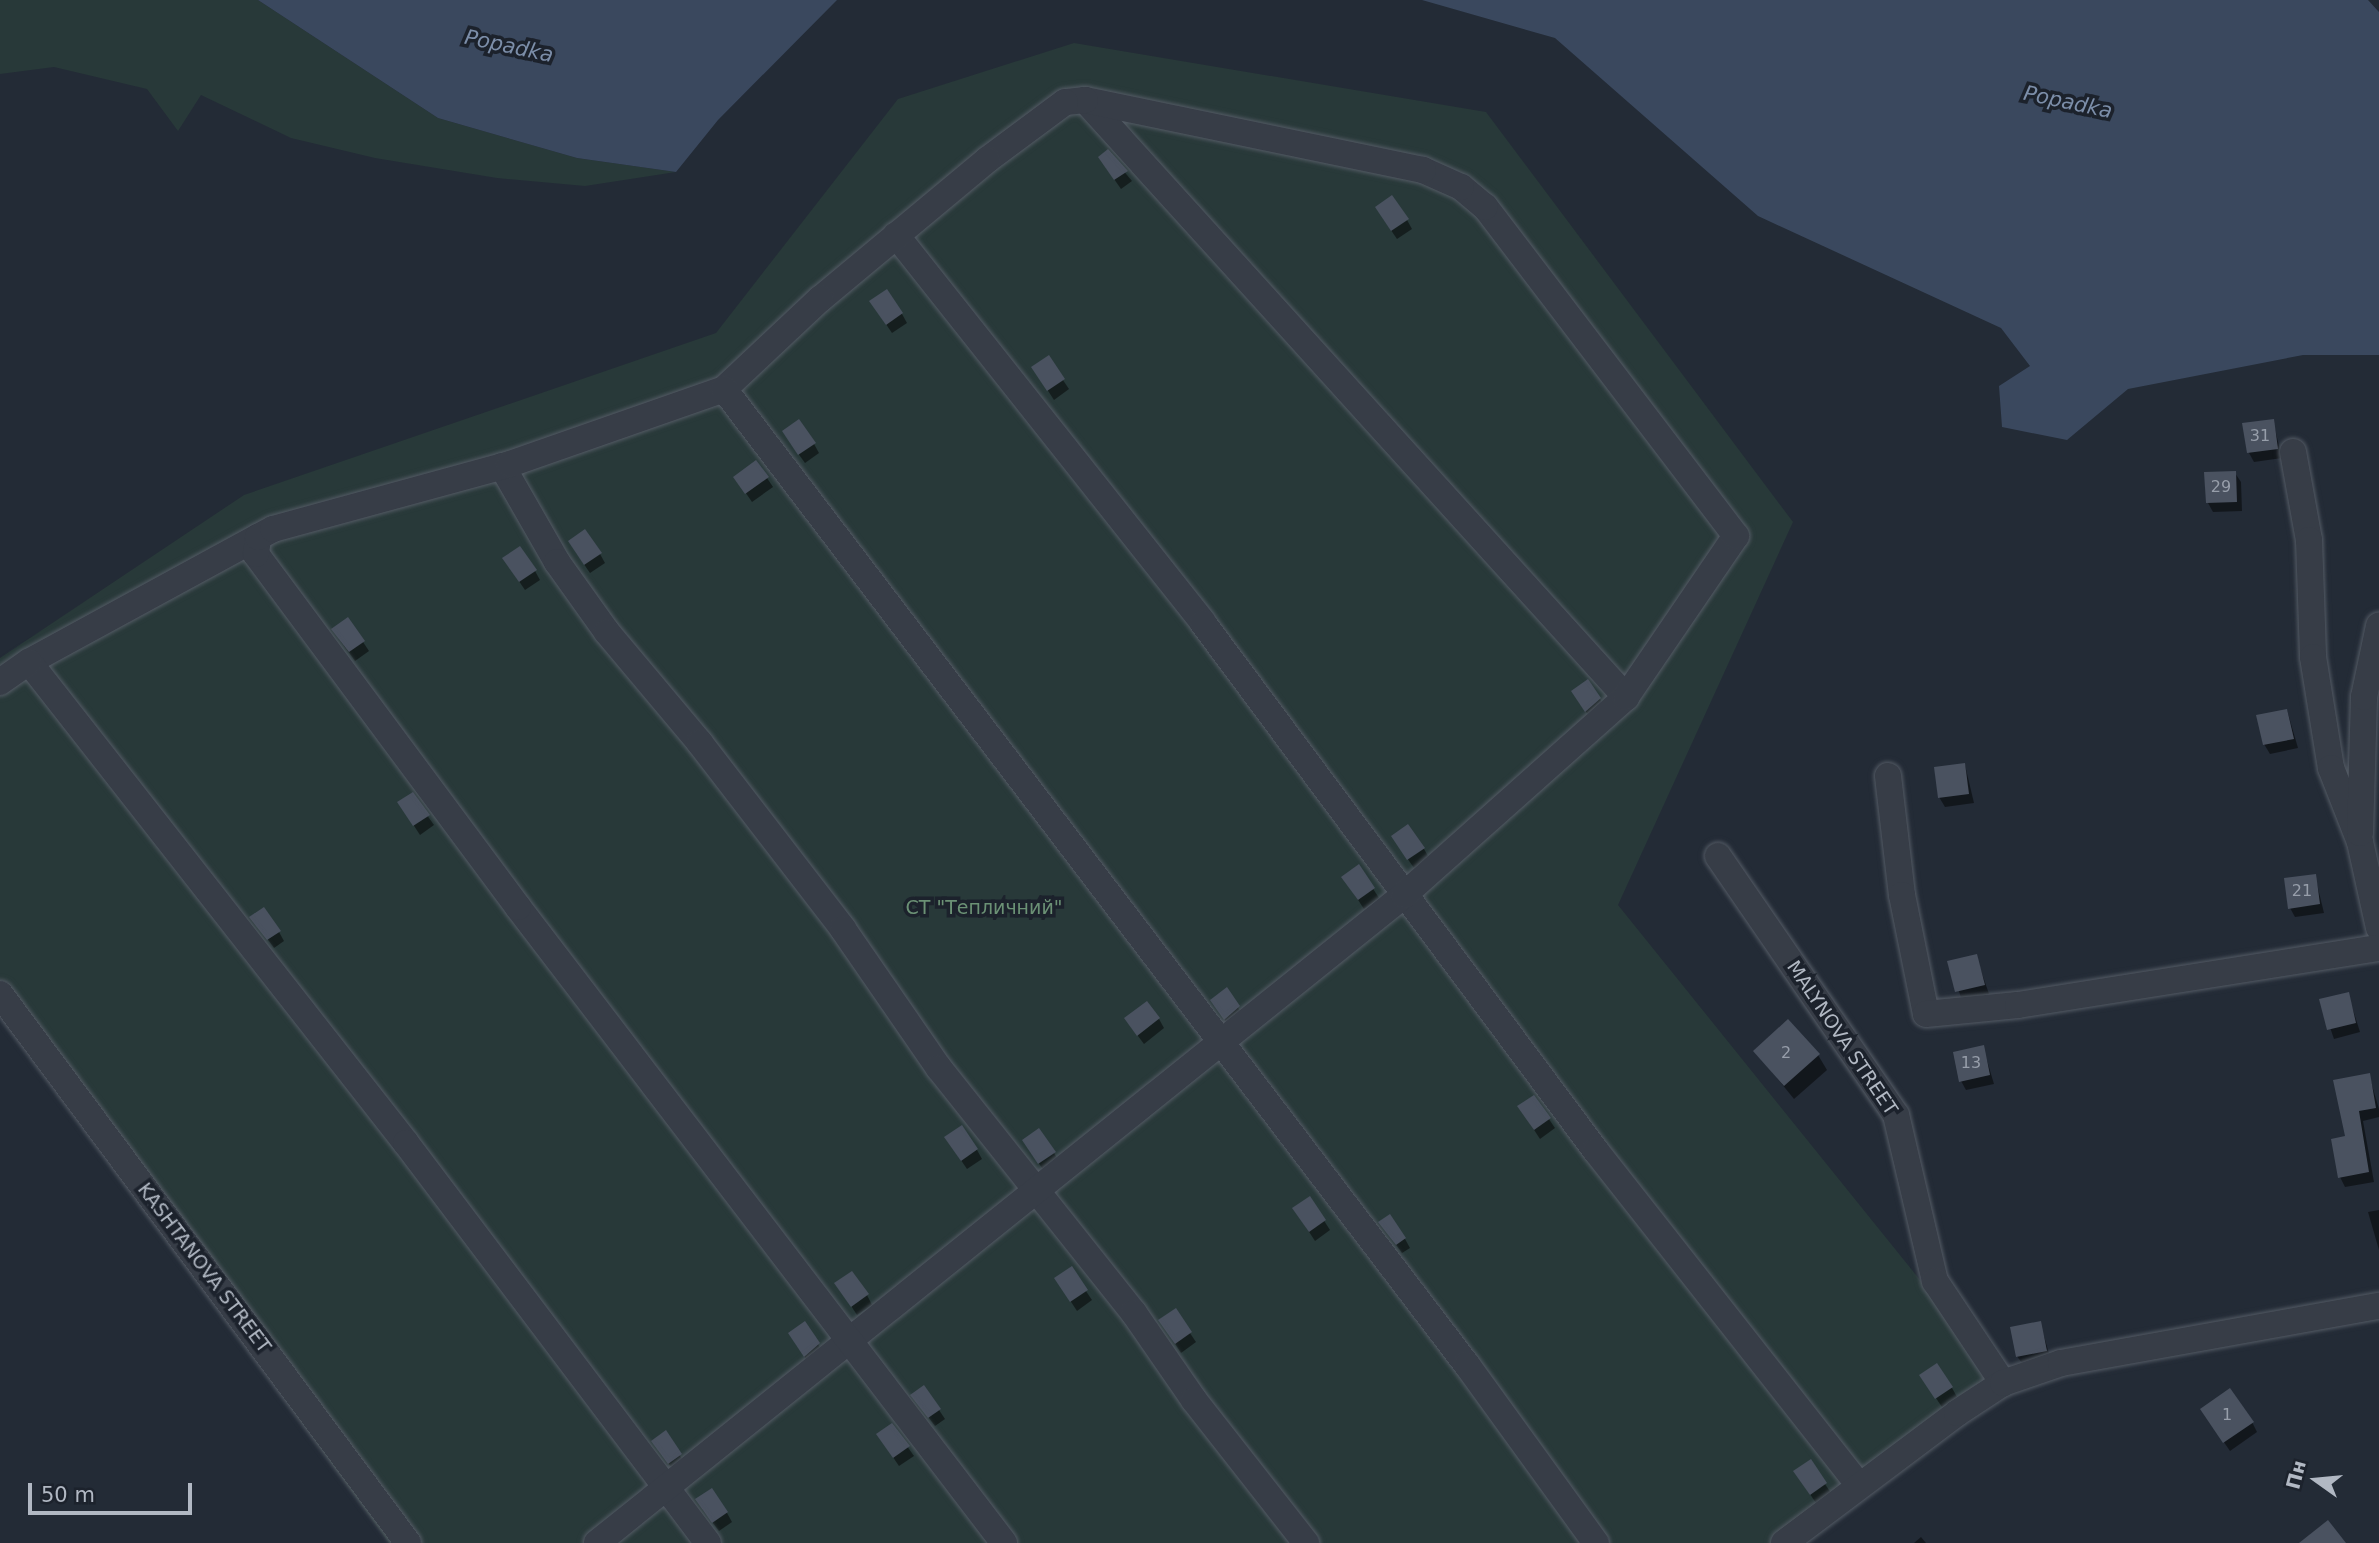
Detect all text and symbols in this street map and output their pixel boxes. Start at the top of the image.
water label: Popadka [462,24,556,68]
water label: Popadka [2021,80,2115,124]
house number: 31 [2250,426,2270,446]
house number: 29 [2211,477,2231,497]
house number: 21 [2292,881,2312,901]
park label: СТ "Тепличний" [906,897,1062,919]
street label: MALYNOVA STREET [1782,957,1902,1119]
house number: 2 [1781,1043,1791,1063]
house number: 13 [1961,1053,1981,1073]
street label: KASHTANOVA STREET [133,1179,275,1357]
house number: 1 [2222,1405,2232,1425]
north arrow [2281,1445,2351,1515]
text: Пн [2281,1458,2310,1491]
scale bar [32,1470,196,1514]
text: 50 m [41,1483,95,1507]

